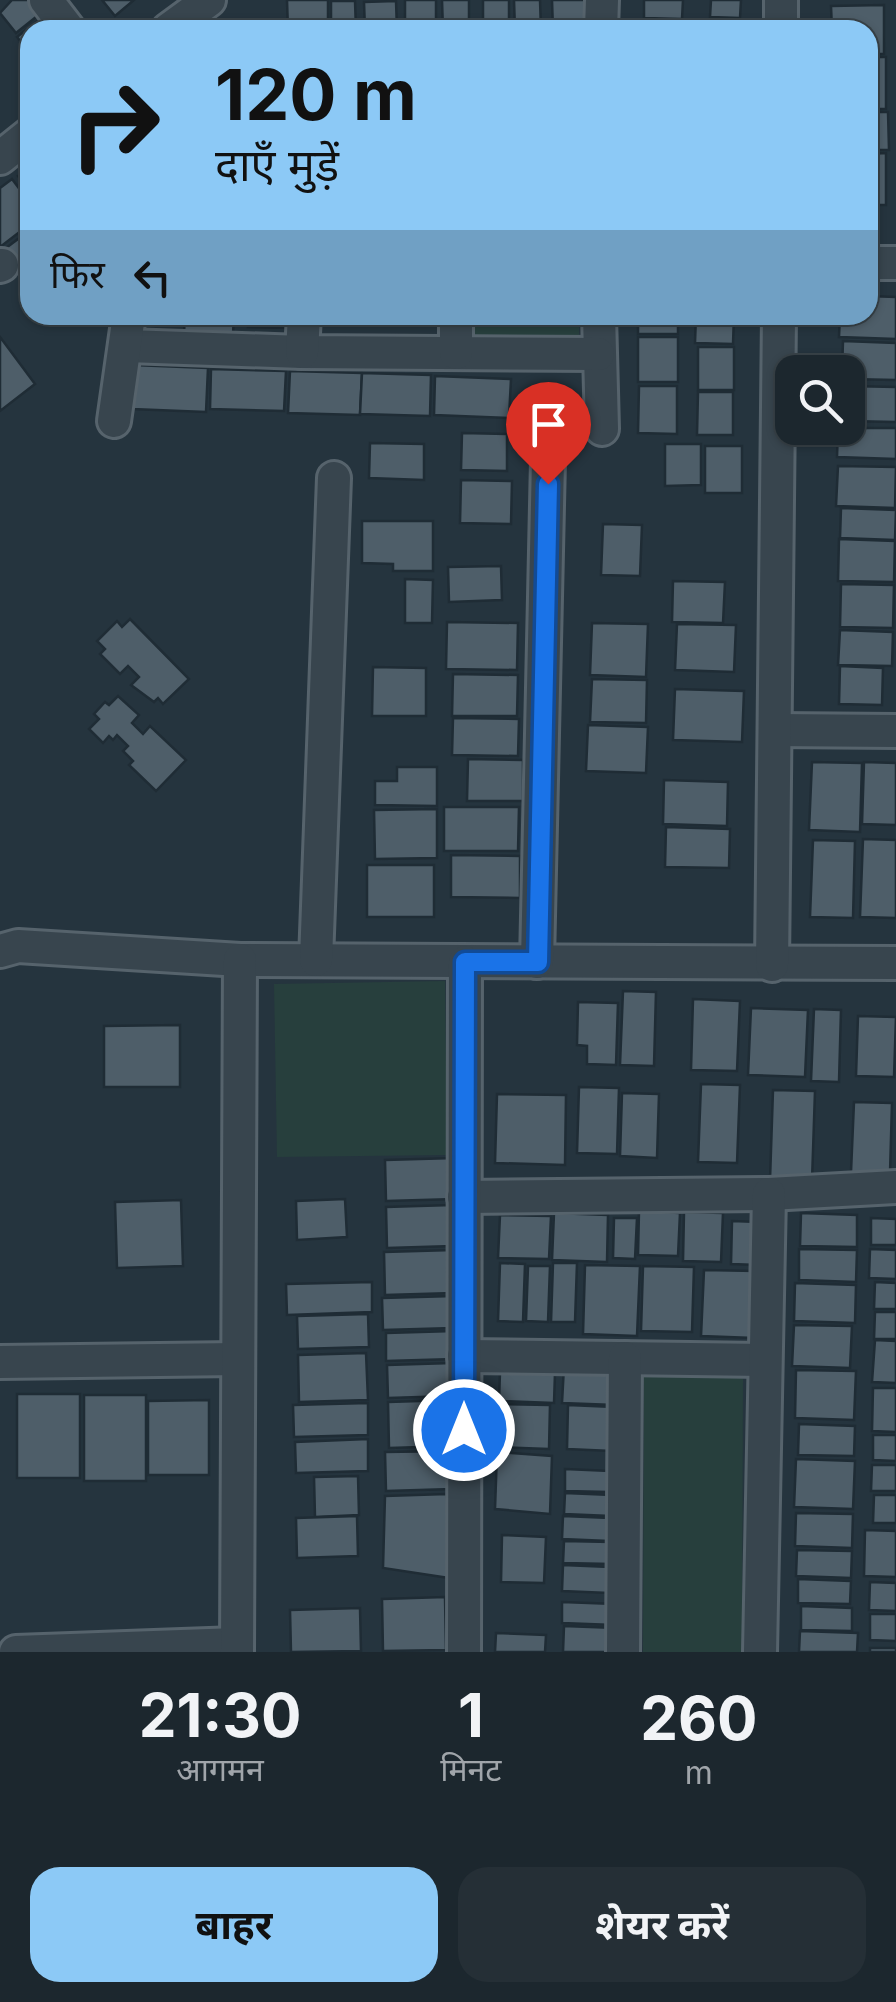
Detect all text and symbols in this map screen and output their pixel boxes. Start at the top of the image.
text: 120 m [215,52,417,137]
icon: right [50,60,180,190]
text: दाएँ मुड़ें [215,137,339,192]
icon: left [125,250,180,305]
text: फिर [50,251,105,297]
map controls [775,355,865,445]
button: search [775,355,865,445]
pin [506,382,591,485]
icon: arrive [521,397,576,452]
position arrow [412,1378,516,1482]
text: 21:30 [139,1679,302,1751]
text: 1 [458,1679,484,1751]
text: 260 [640,1682,757,1754]
text: आगमन [176,1750,264,1789]
text: मिनट [440,1750,501,1789]
text: m [685,1753,713,1792]
button: बाहर [30,1867,438,1982]
button: शेयर करें [458,1867,866,1982]

